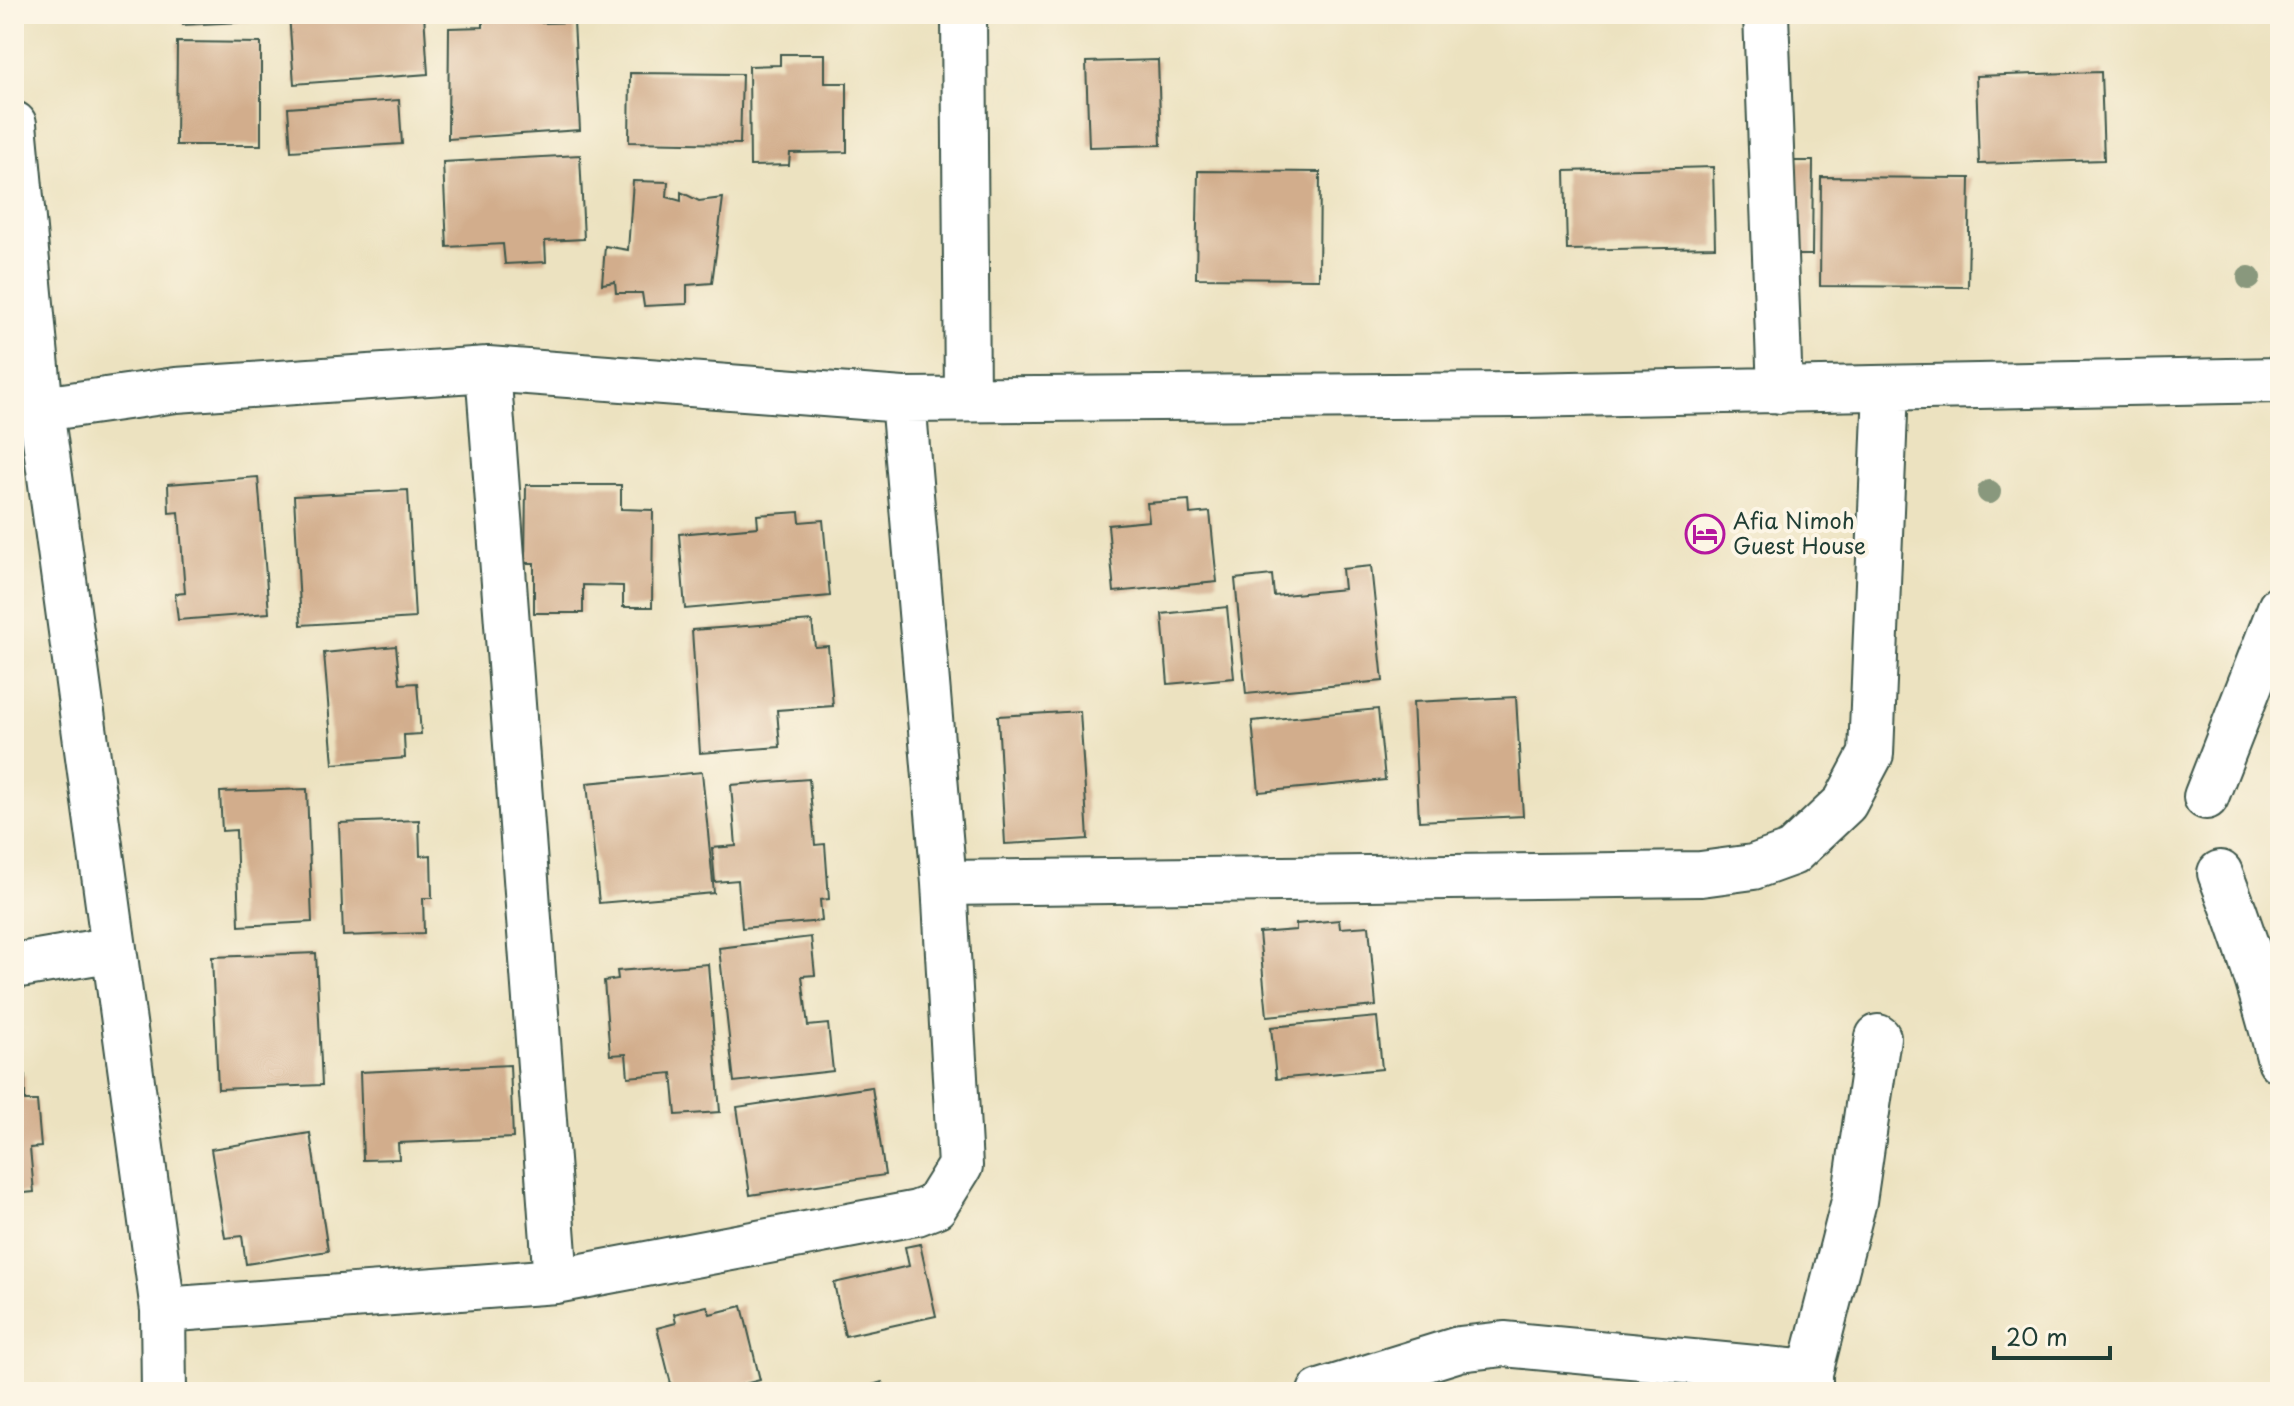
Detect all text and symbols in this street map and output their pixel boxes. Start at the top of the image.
place label: Afia Nimoh Guest House [1733,503,1866,561]
hotel icon: Afia Nimoh Guest House [1684,513,1726,555]
scale bar [1994,1310,2110,1360]
text: 20 m [2006,1318,2068,1354]

